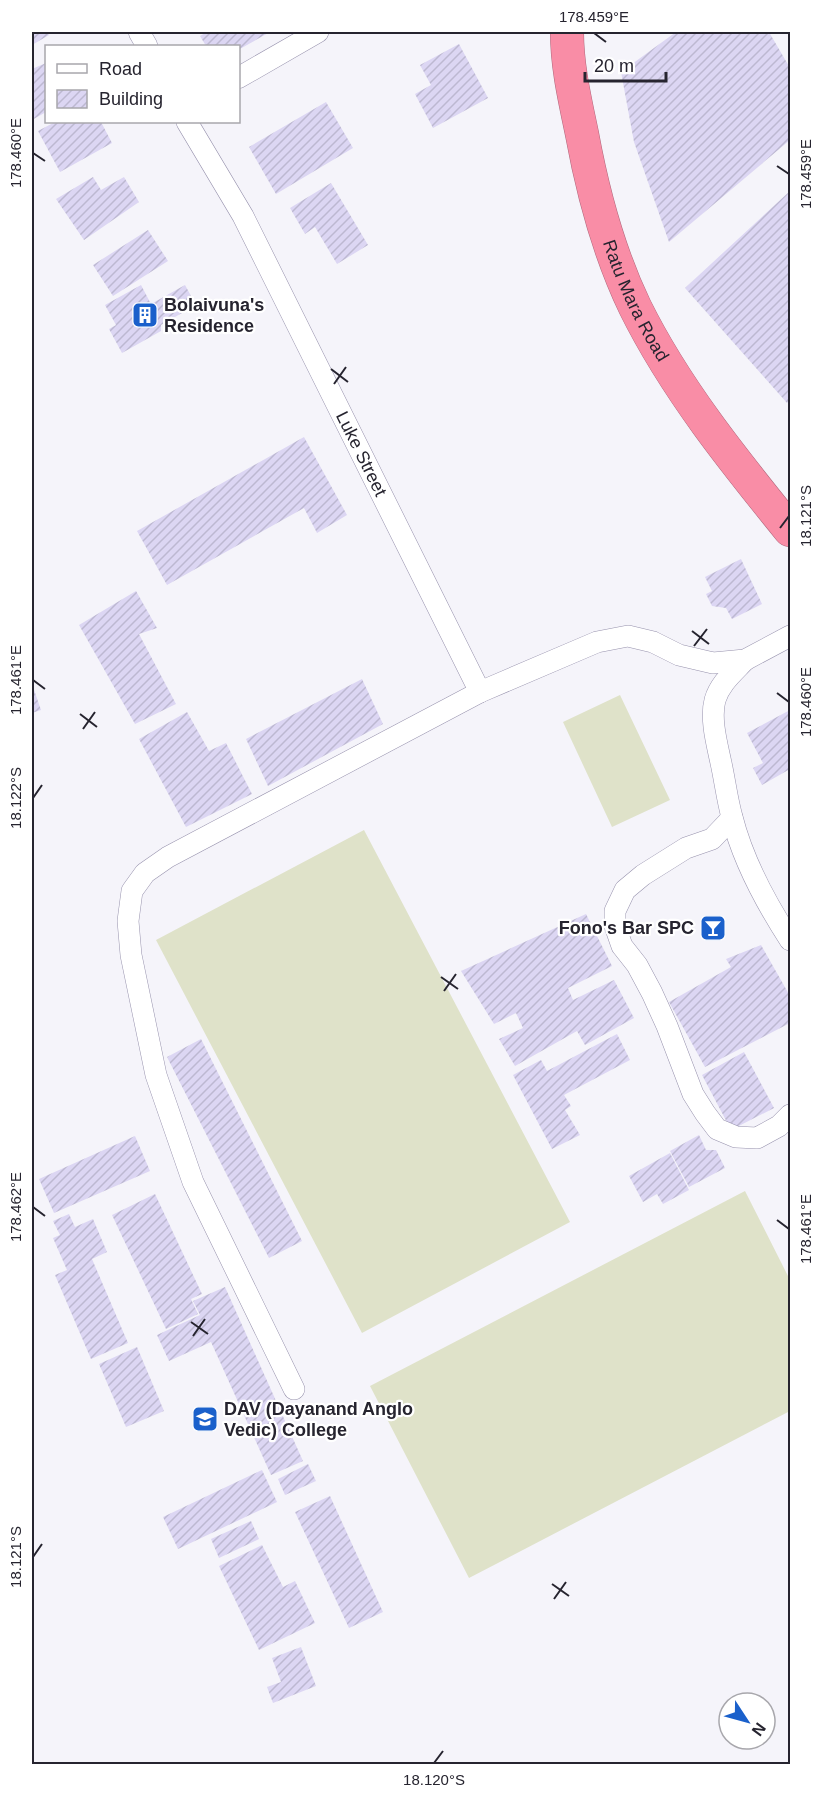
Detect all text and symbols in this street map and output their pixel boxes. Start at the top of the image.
text: 178.459°E [559,8,629,25]
legend [45,45,240,123]
scale bar [585,45,666,83]
text: 20 m [594,56,634,76]
text: Road [99,59,142,79]
text: Building [99,89,163,109]
text: 178.460°E [7,118,24,188]
text: 178.459°E [797,139,814,209]
street label: Ratu Mara Road [599,237,673,365]
place label: Bolaivuna's Residence [164,295,264,336]
building icon: Bolaivuna's Residence [130,300,160,330]
street label: Luke Street [332,408,391,499]
text: 18.121°S [797,485,814,547]
text: 178.461°E [7,645,24,715]
text: 178.460°E [797,667,814,737]
text: 18.122°S [7,767,24,829]
bar icon: Fono's Bar SPC [698,913,728,943]
place label: Fono's Bar SPC [559,918,694,938]
text: 178.462°E [7,1172,24,1242]
text: 178.461°E [797,1194,814,1264]
place label: DAV (Dayanand Anglo Vedic) College [224,1399,413,1440]
school or university icon: DAV (Dayanand Anglo Vedic) College [190,1404,220,1434]
text: 18.121°S [7,1526,24,1588]
north arrow [717,1691,777,1751]
text: N [748,1720,769,1739]
text: 18.120°S [403,1771,465,1788]

